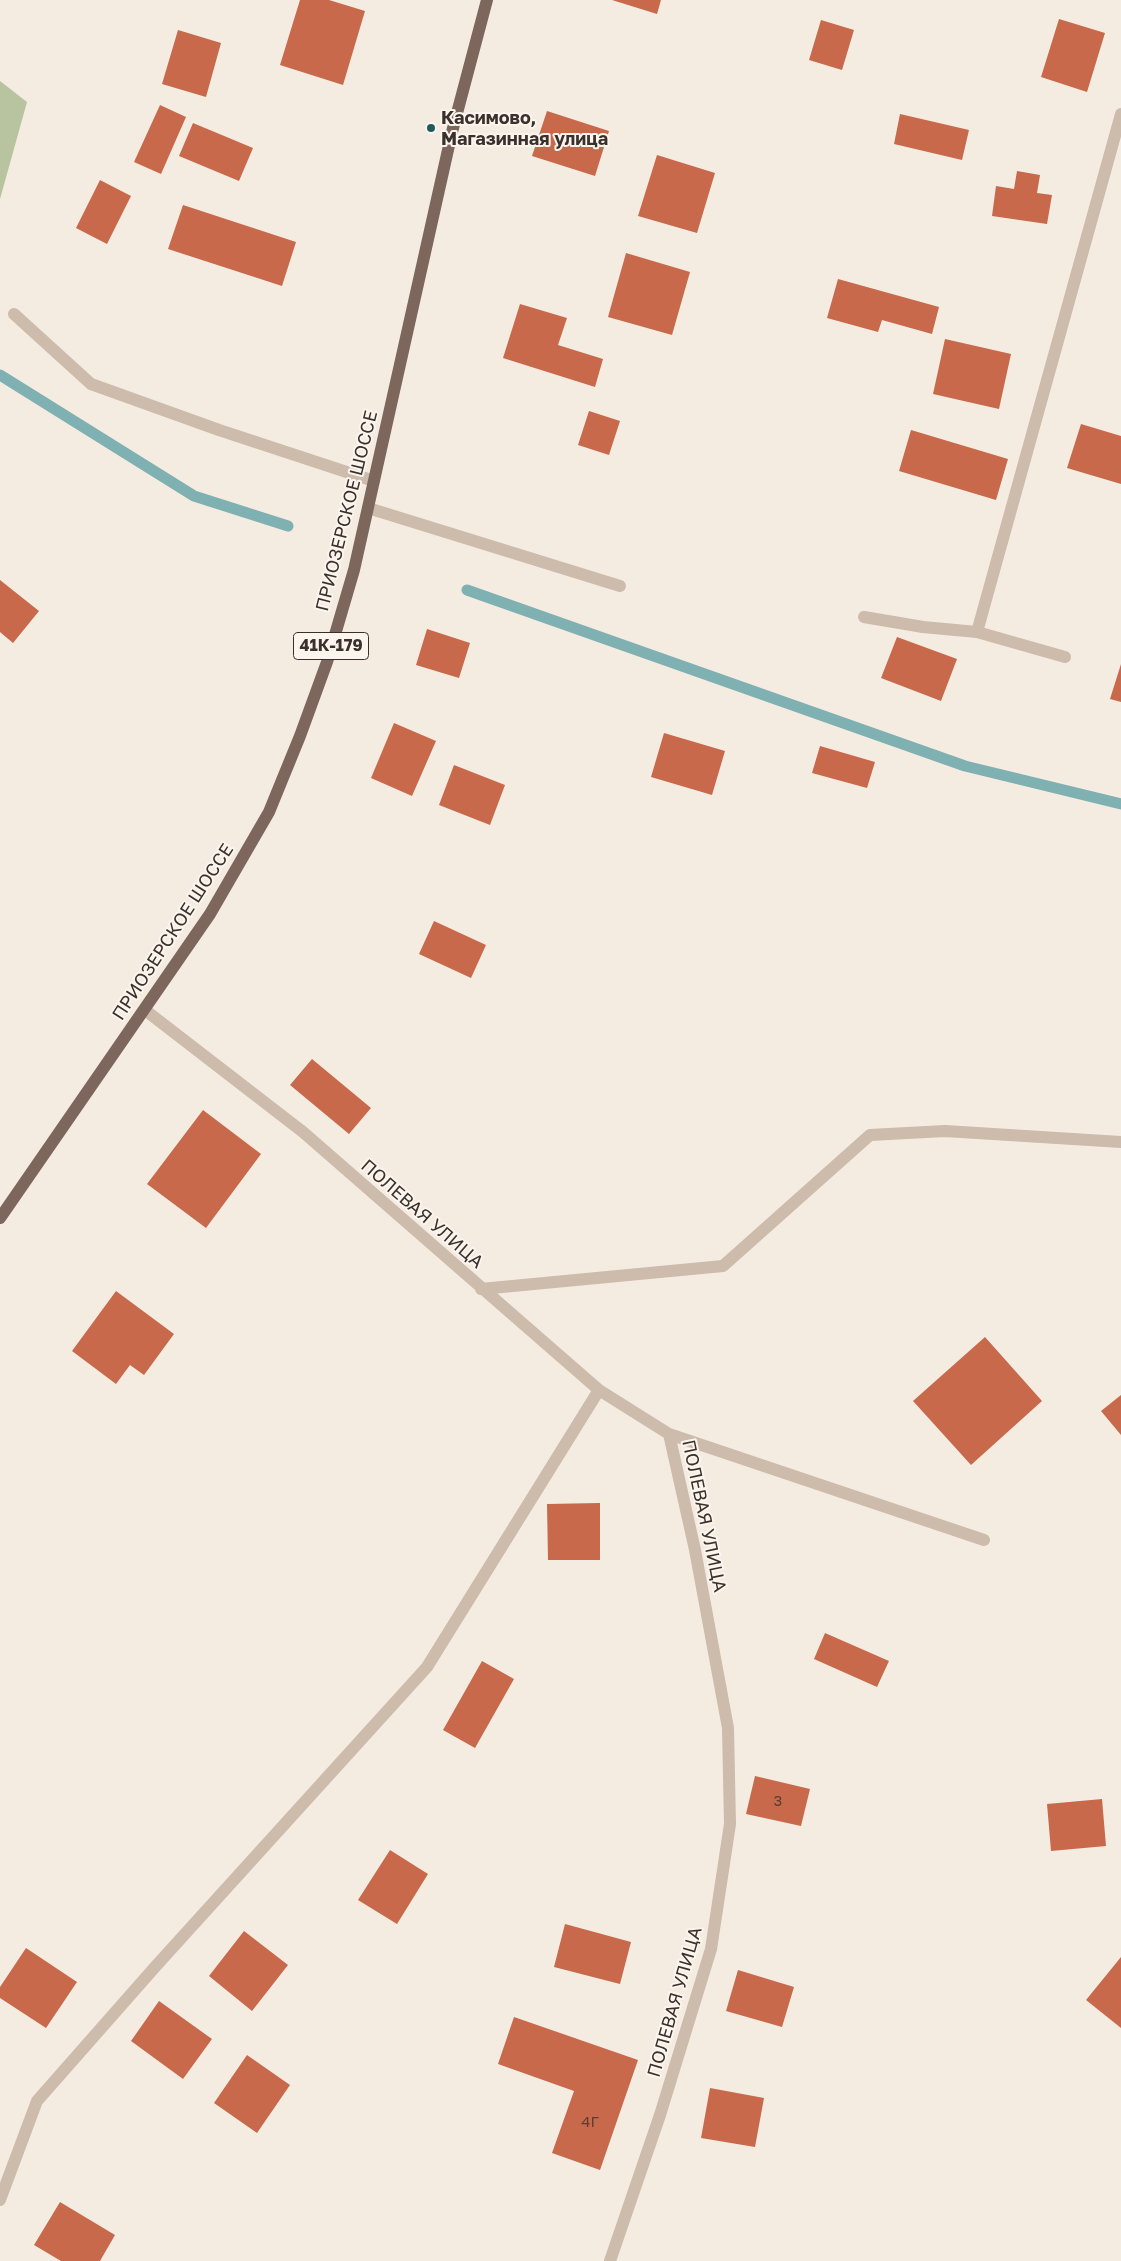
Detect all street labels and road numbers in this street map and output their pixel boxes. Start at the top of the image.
street label: ПРИОЗЕРСКОЕ ШОССЕ [312,408,382,614]
road number: 41К-179 [294,632,368,659]
street label: ПРИОЗЕРСКОЕ ШОССЕ [108,840,238,1024]
street label: ПОЛЕВАЯ УЛИЦА [356,1155,488,1273]
street label: ПОЛЕВАЯ УЛИЦА [677,1438,731,1594]
street label: ПОЛЕВАЯ УЛИЦА [643,1924,707,2080]

